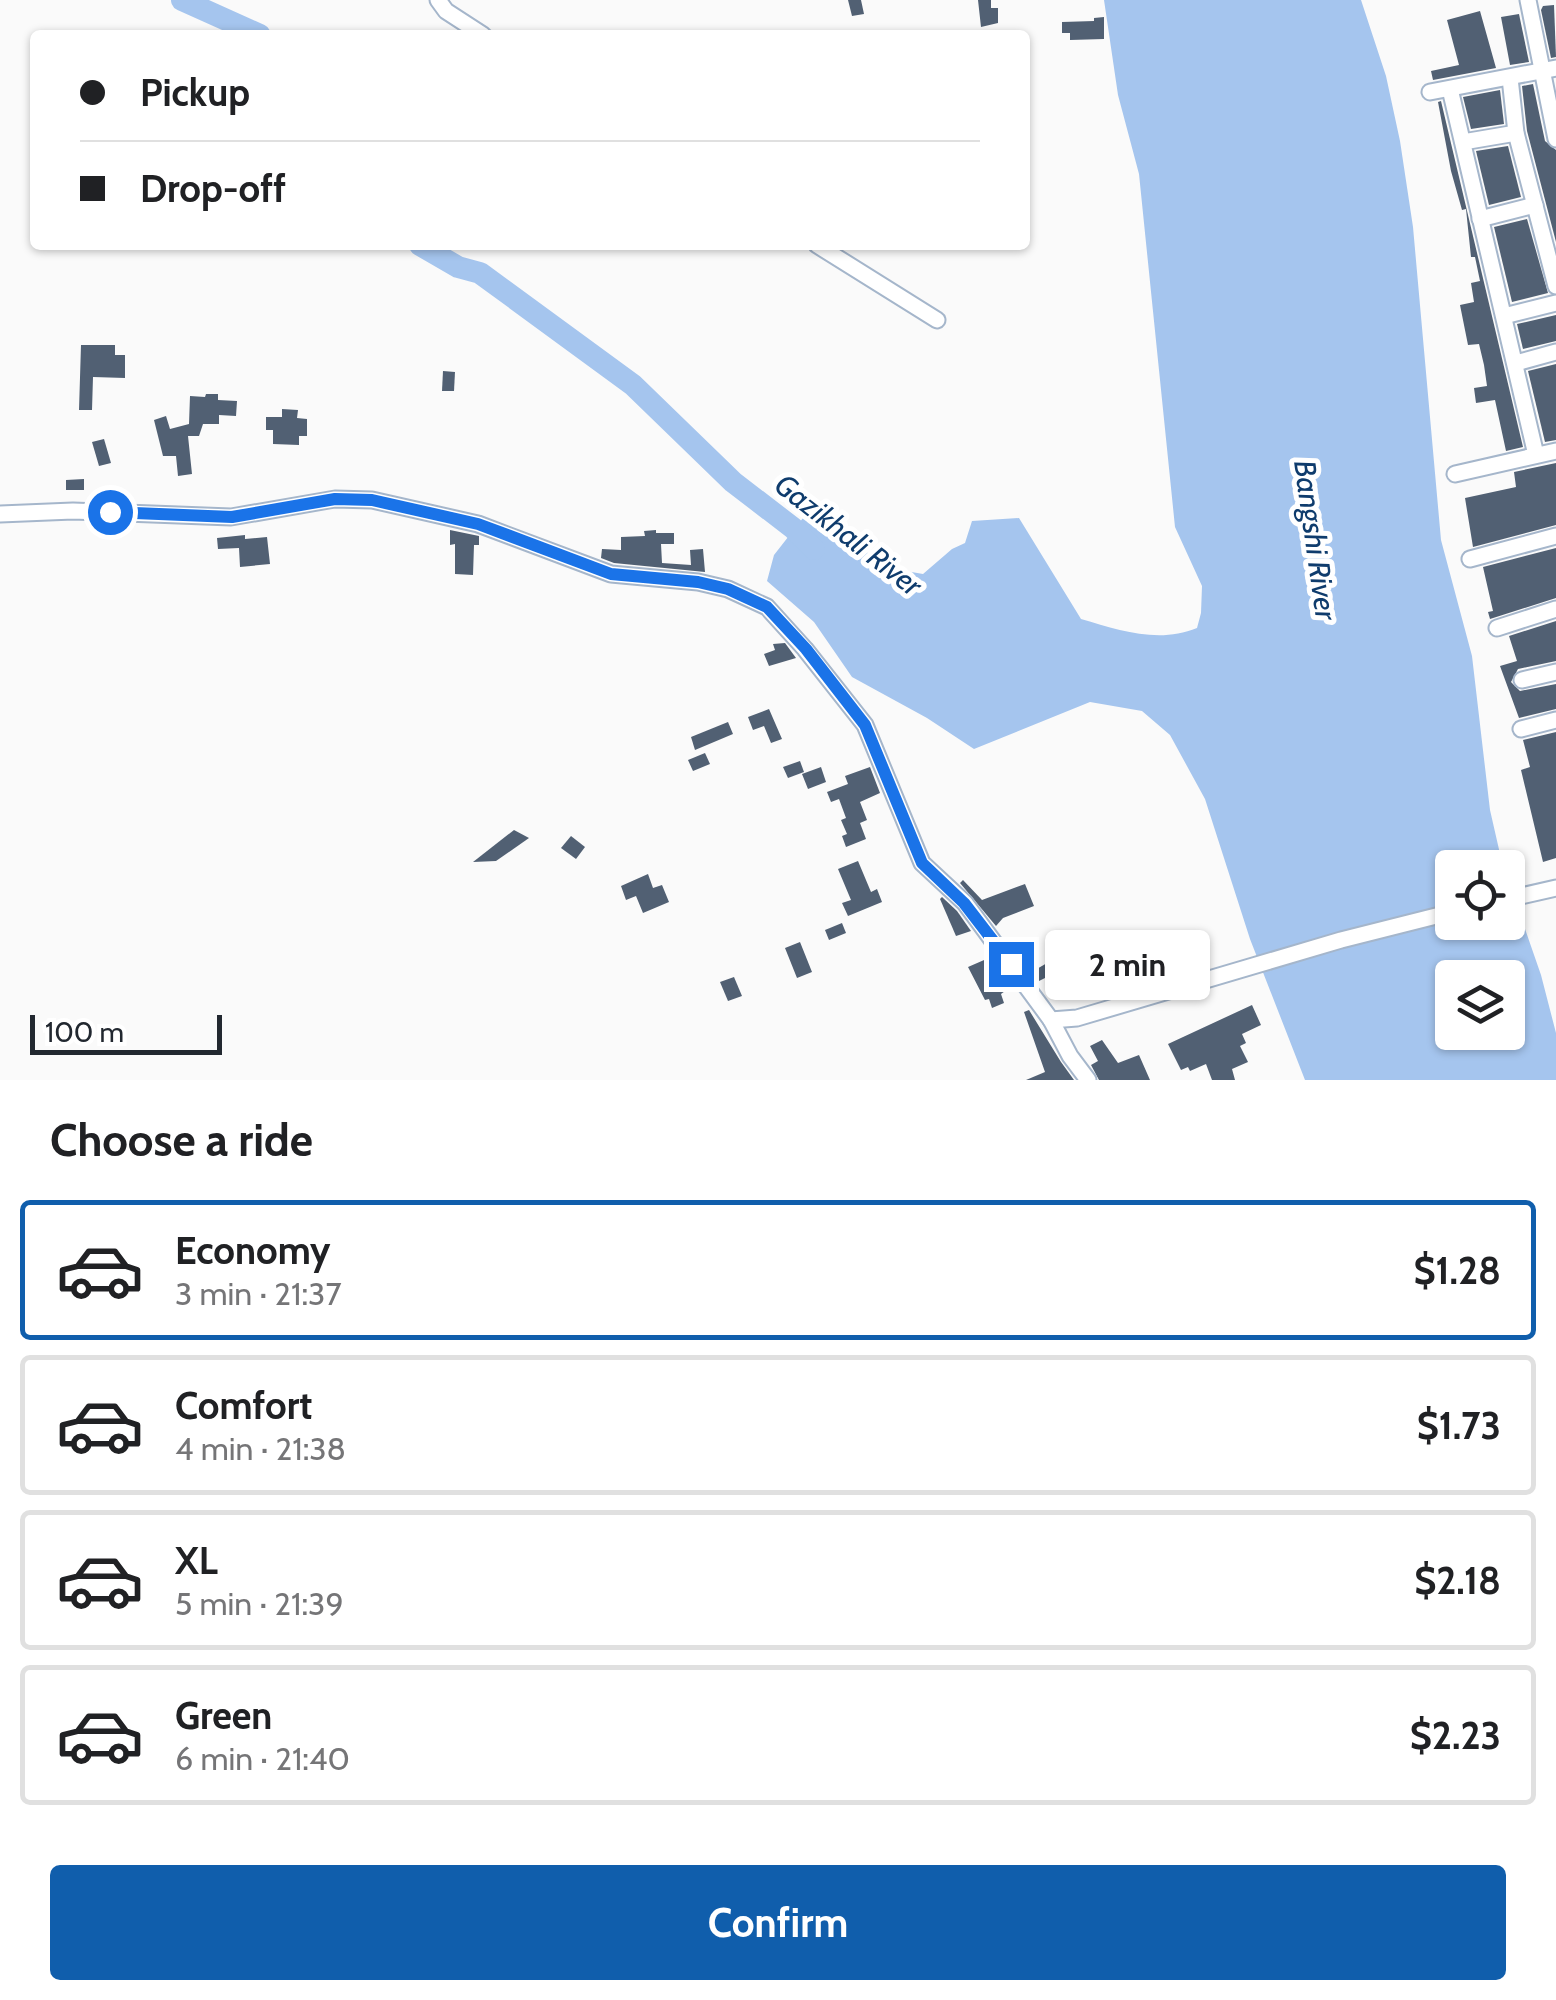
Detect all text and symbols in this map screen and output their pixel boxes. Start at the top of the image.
text: Pickup [140,69,250,116]
text: Drop-off [140,165,286,212]
water label: Bangshi River [1286,458,1345,624]
water label: Gazikhali River [767,466,931,605]
route start [88,490,133,535]
map controls [1435,850,1525,1050]
button: locate [1435,850,1525,940]
callout: 2 min [1046,929,1211,999]
route end [989,942,1034,987]
text: 2 min [1089,945,1166,984]
button: layers [1435,960,1525,1050]
scale bar [30,1010,222,1054]
text: 100 m [45,1015,124,1049]
text: Choose a ride [50,1113,313,1167]
icon: car [55,1225,145,1315]
text: Economy [175,1227,330,1274]
text: $1.28 [1413,1247,1501,1294]
text: 3 min · 21:37 [175,1274,342,1313]
icon: car [55,1380,145,1470]
text: Comfort [175,1382,312,1429]
text: $1.73 [1417,1402,1501,1449]
text: 4 min · 21:38 [175,1429,346,1468]
icon: car [55,1535,145,1625]
text: XL [175,1537,218,1584]
text: $2.18 [1414,1557,1501,1604]
text: 5 min · 21:39 [175,1584,344,1623]
icon: car [55,1690,145,1780]
text: Green [175,1692,272,1739]
text: $2.23 [1410,1712,1501,1759]
text: 6 min · 21:40 [175,1739,350,1778]
button: Confirm [50,1865,1506,1980]

